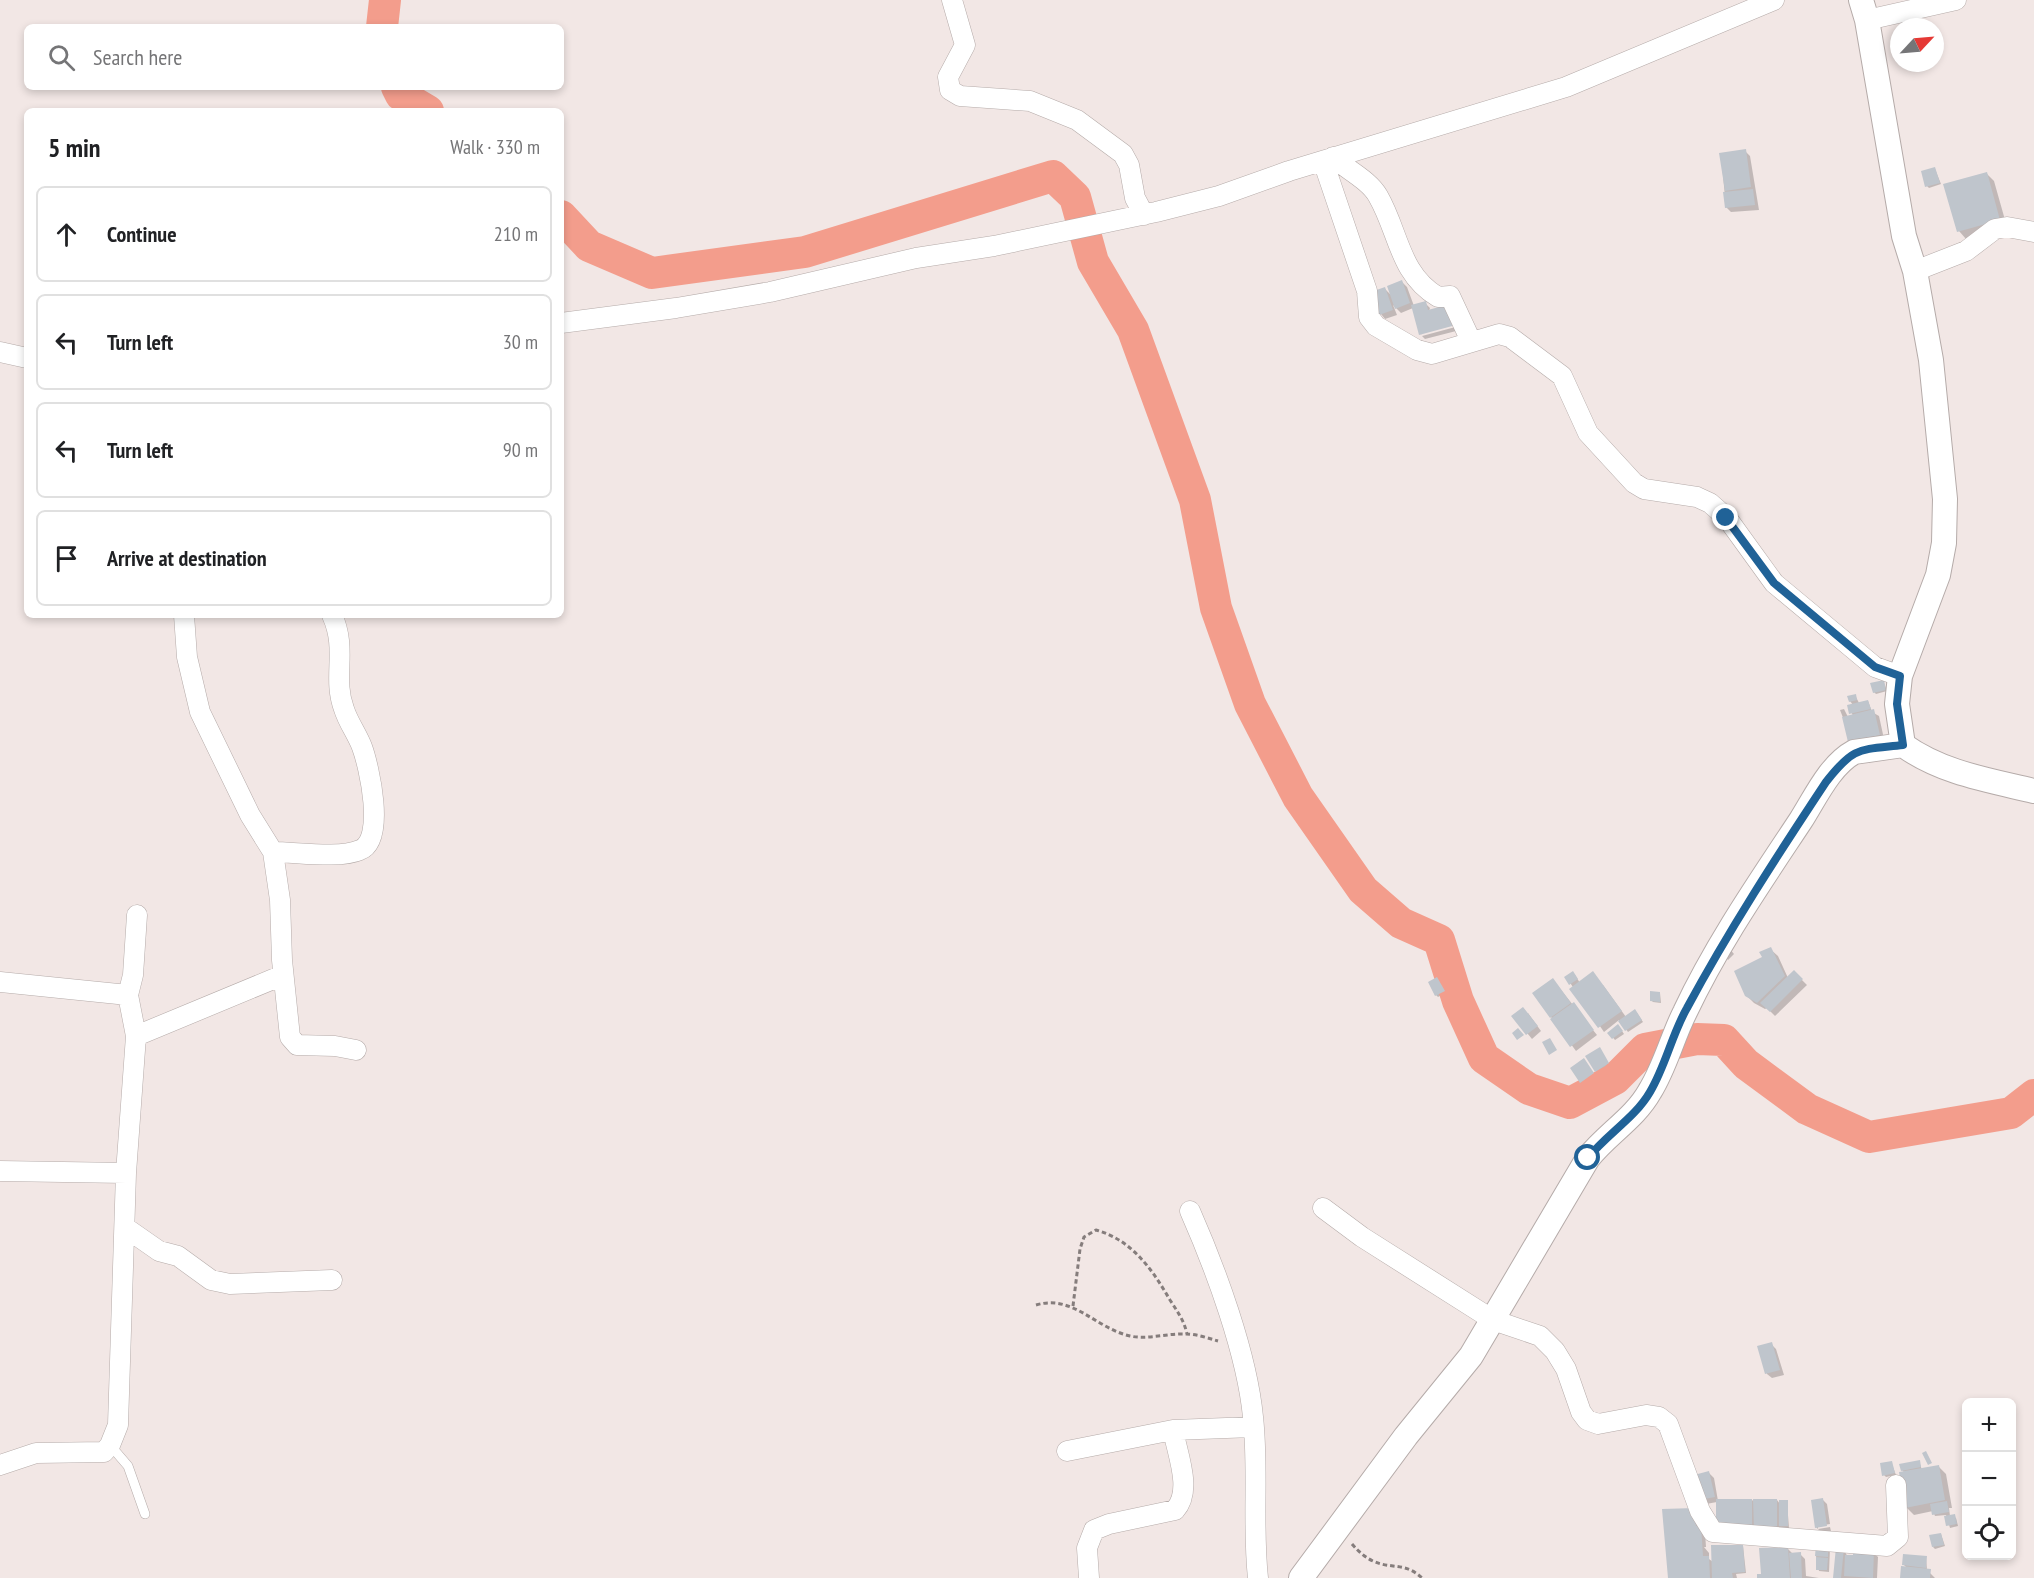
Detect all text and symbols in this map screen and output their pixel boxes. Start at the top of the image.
north arrow [1890,18,1944,72]
search box [24,24,564,90]
icon: search [45,41,78,74]
text: Search here [93,43,182,71]
text: 5 min [48,131,101,164]
text: Walk · 330 m [450,134,540,160]
icon: ahead [50,218,83,251]
text: Continue [107,220,177,248]
text: 210 m [494,221,538,247]
icon: left [50,326,83,359]
text: Turn left [107,328,173,356]
text: 30 m [503,329,538,355]
icon: left [50,434,83,467]
text: Turn left [107,436,173,464]
text: 90 m [503,437,538,463]
route end [1712,504,1738,530]
icon: arrive [50,542,83,575]
text: Arrive at destination [107,544,267,572]
route start [1574,1144,1600,1170]
map controls [1962,1398,2016,1560]
button: + [1962,1398,2016,1452]
button: − [1962,1452,2016,1506]
button: locate [1962,1506,2016,1560]

